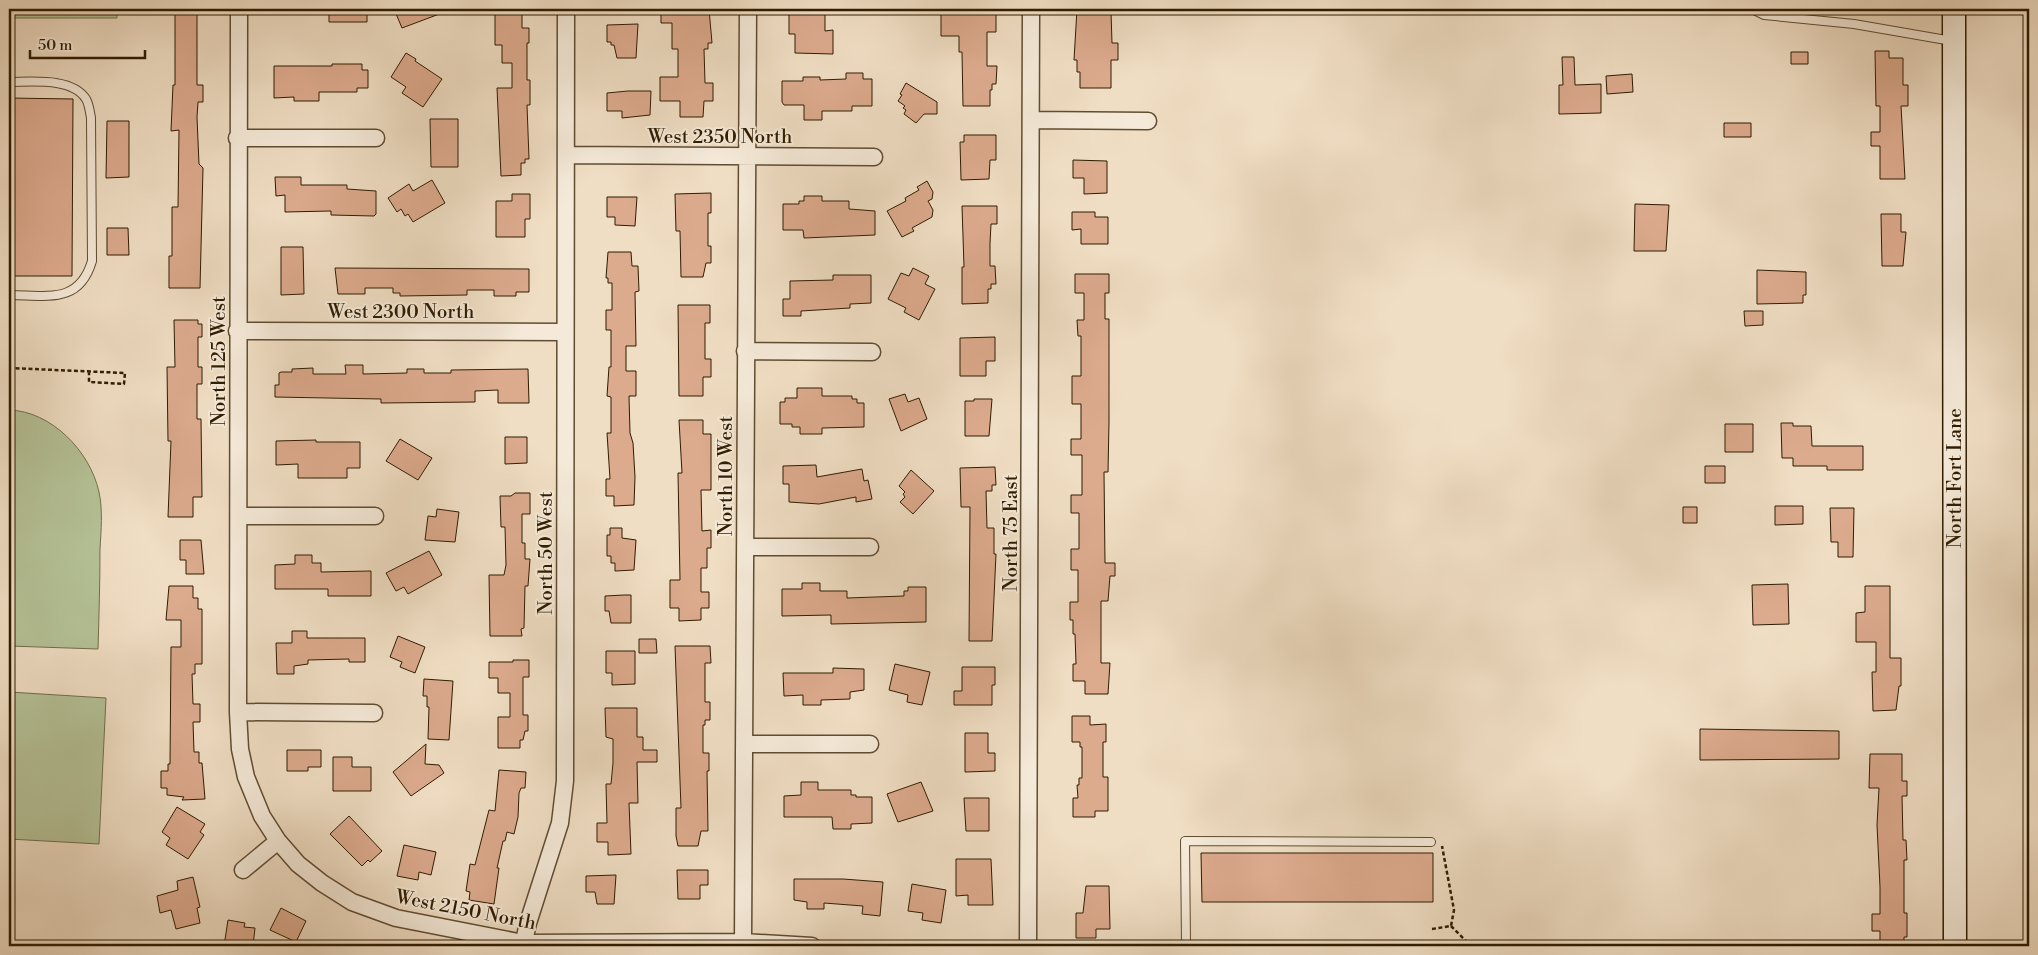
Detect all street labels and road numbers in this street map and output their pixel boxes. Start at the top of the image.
street label: West 2350 North [647,125,792,149]
street label: North 125 West [207,296,231,426]
street label: West 2300 North [327,300,474,324]
street label: North Fort Lane [1943,408,1967,548]
street label: North 10 West [714,416,738,536]
street label: North 75 East [999,474,1023,592]
street label: North 50 West [534,491,558,615]
street label: West 2150 North [393,884,538,935]

